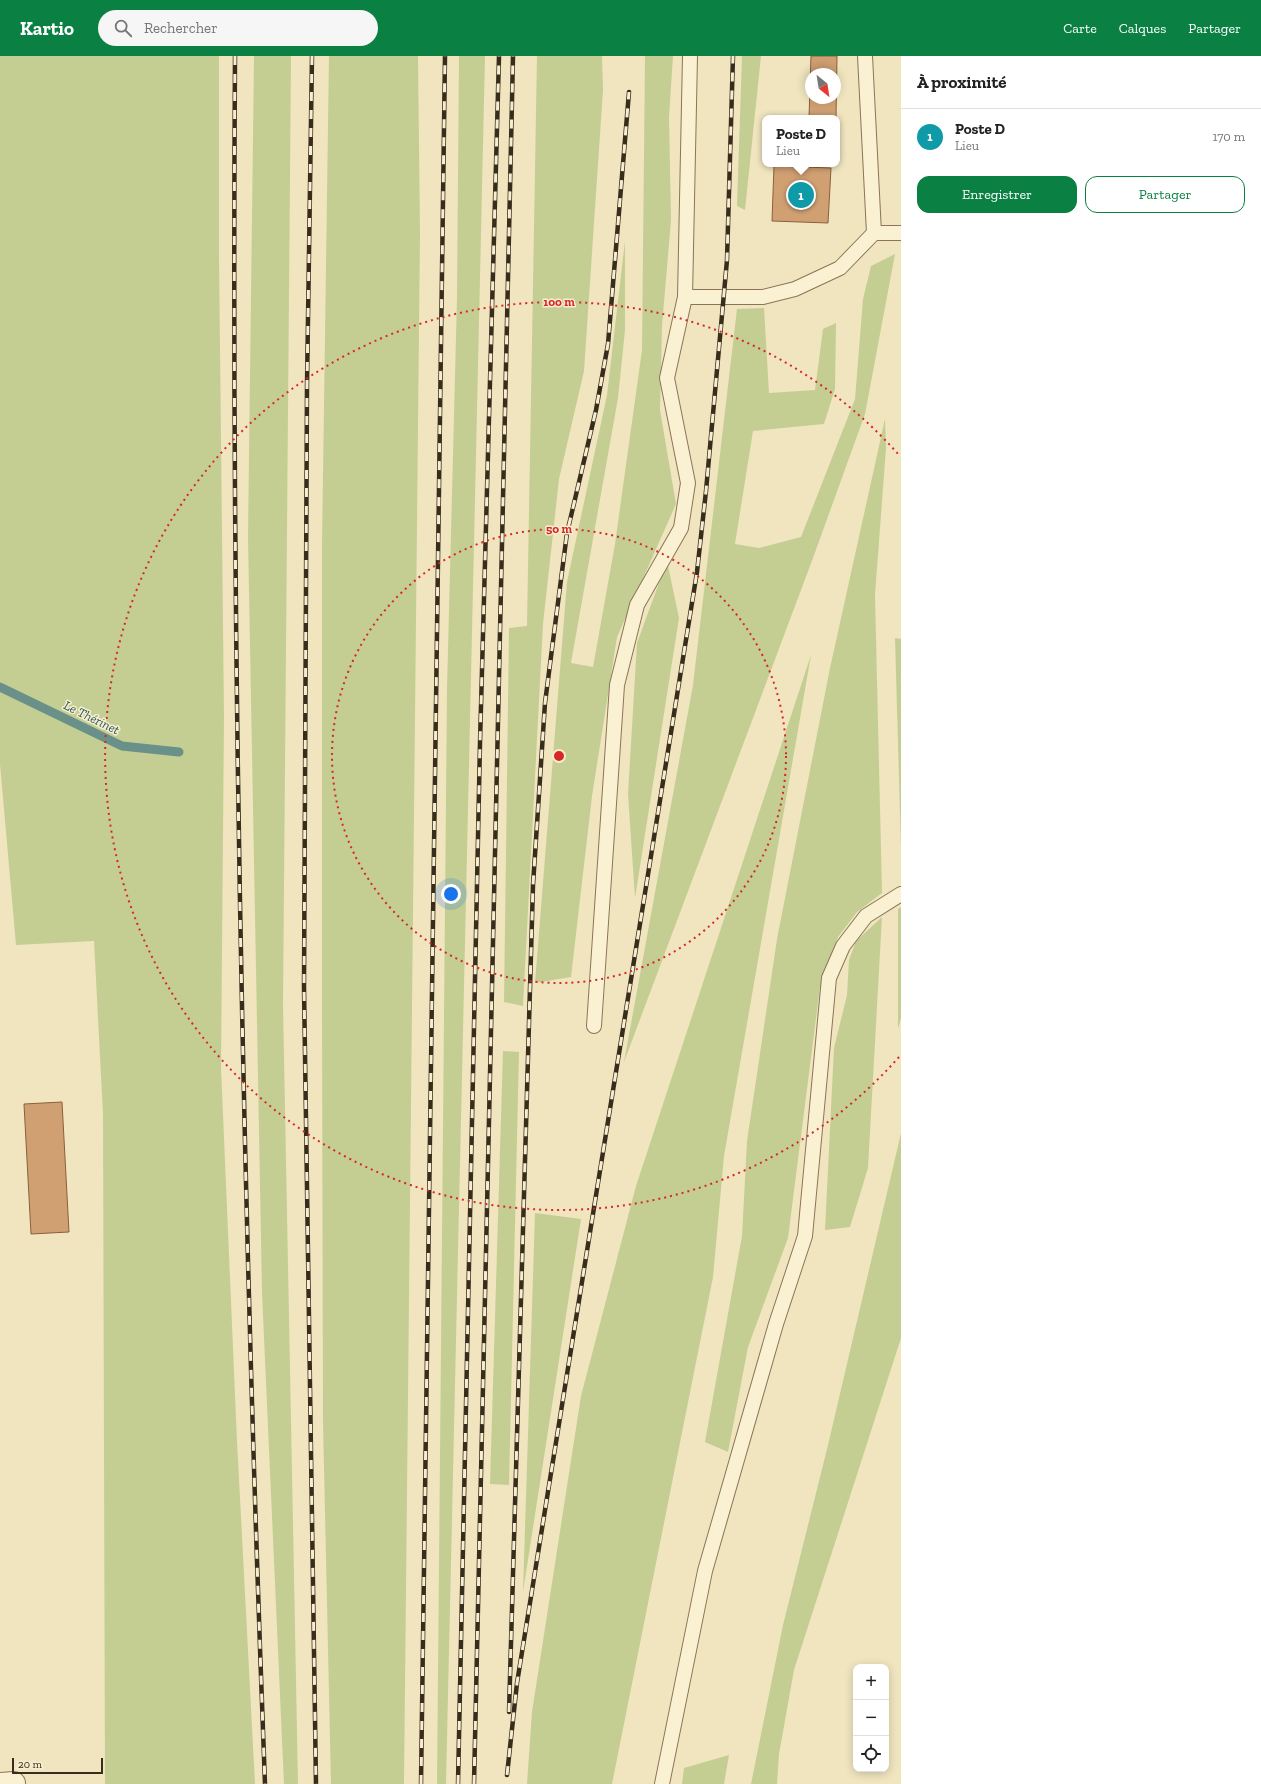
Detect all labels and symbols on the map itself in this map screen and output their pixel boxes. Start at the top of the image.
north arrow [805,68,841,104]
pin: 1 [788,180,814,210]
text: 100 m [543,295,575,309]
text: 50 m [546,522,572,536]
water label: Le Thérinet [62,698,122,738]
centre of rings [552,749,566,763]
your location [441,884,461,904]
scale bar [12,1756,103,1775]

